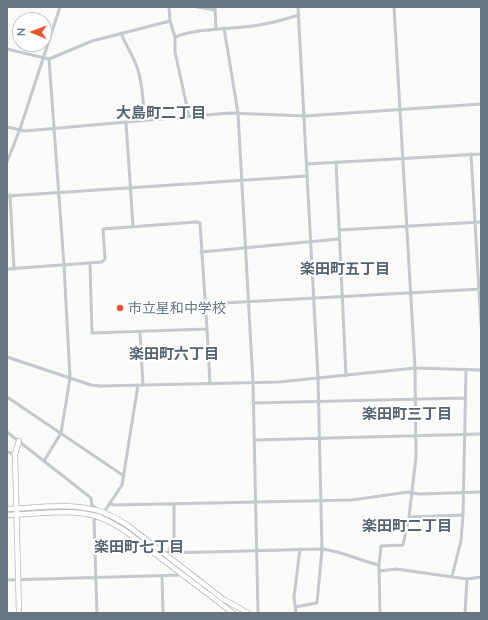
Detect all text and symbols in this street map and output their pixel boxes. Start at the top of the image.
north arrow [12,12,52,52]
text: N [14,27,27,36]
district label: 大島町二丁目 [116,104,206,122]
district label: 楽田町五丁目 [300,260,390,278]
place label: 市立星和中学校 [128,300,226,316]
marker: 市立星和中学校 [115,303,125,313]
district label: 楽田町六丁目 [129,345,219,363]
district label: 楽田町三丁目 [362,405,452,423]
district label: 楽田町二丁目 [362,517,452,535]
district label: 楽田町七丁目 [94,538,184,556]

